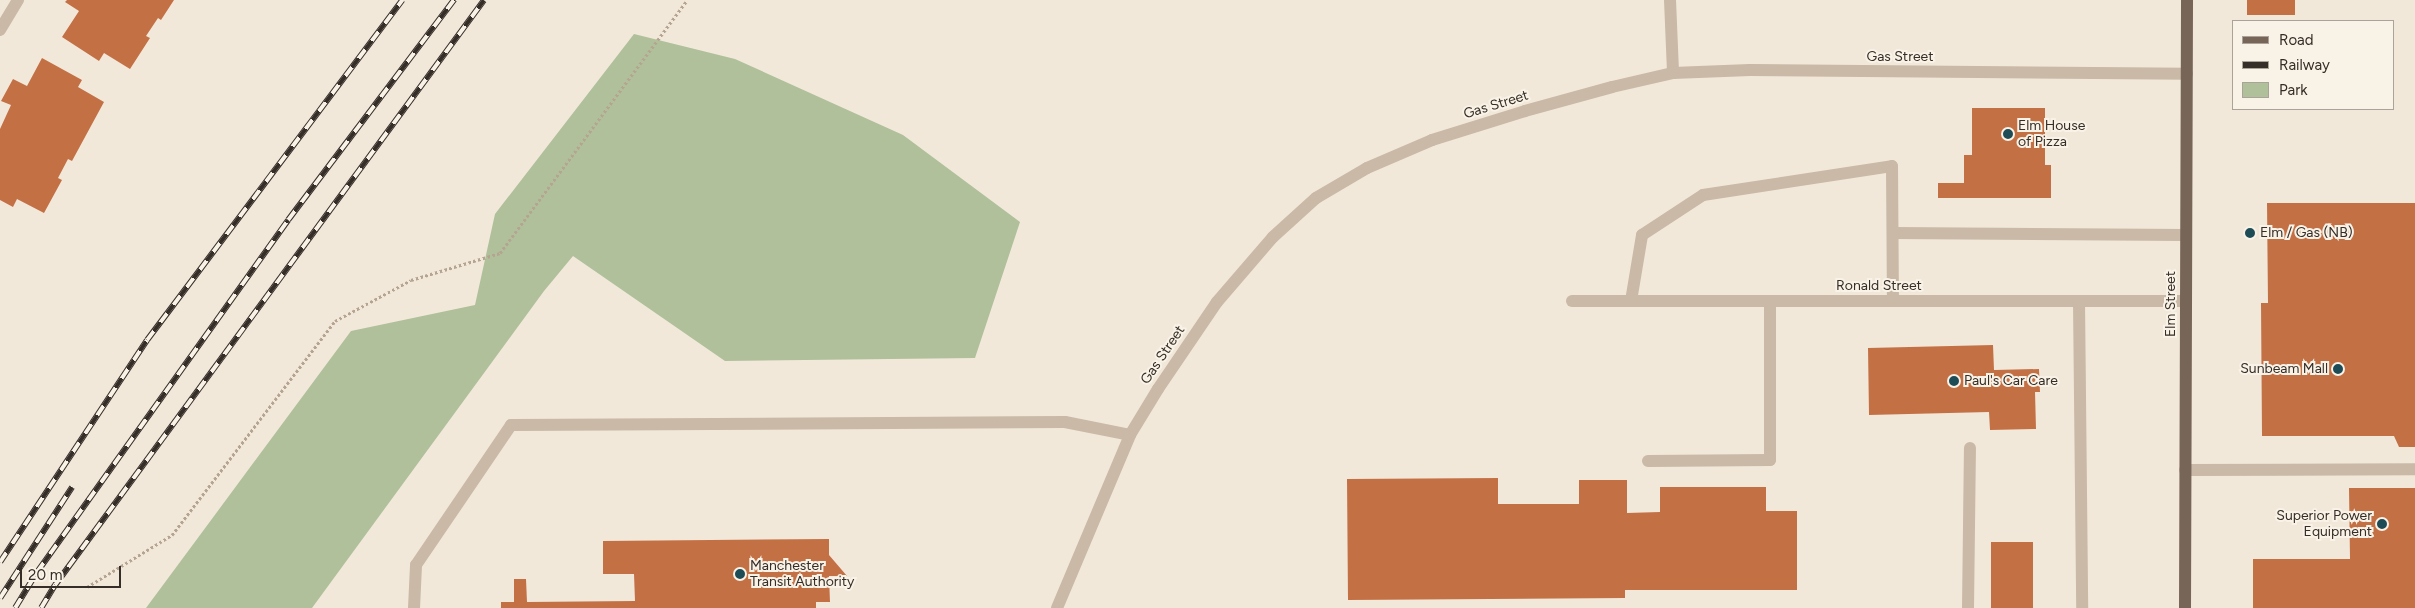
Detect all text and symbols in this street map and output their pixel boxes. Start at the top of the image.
legend [2232,20,2395,110]
text: Road [2279,31,2314,49]
street label: Gas Street [1867,49,1933,65]
text: Railway [2279,56,2330,74]
text: Park [2279,81,2308,99]
street label: Gas Street [1462,87,1530,123]
place label: Elm House of Pizza [2018,118,2085,150]
marker: Elm House of Pizza [2002,128,2014,140]
place label: Elm / Gas (NB) [2260,225,2353,241]
marker: Elm / Gas (NB) [2244,227,2256,239]
street label: Elm Street [2163,271,2179,337]
street label: Ronald Street [1836,278,1922,294]
street label: Gas Street [1137,323,1189,387]
place label: Sunbeam Mall [2240,361,2328,377]
marker: Sunbeam Mall [2332,363,2344,375]
place label: Paul's Car Care [1964,373,2058,389]
marker: Paul's Car Care [1948,375,1960,387]
place label: Superior Power Equipment [2276,508,2372,540]
marker: Superior Power Equipment [2376,518,2388,530]
scale bar [22,556,124,588]
place label: Manchester Transit Authority [750,558,854,590]
text: 20 m [28,566,62,584]
marker: Manchester Transit Authority [734,568,746,580]

